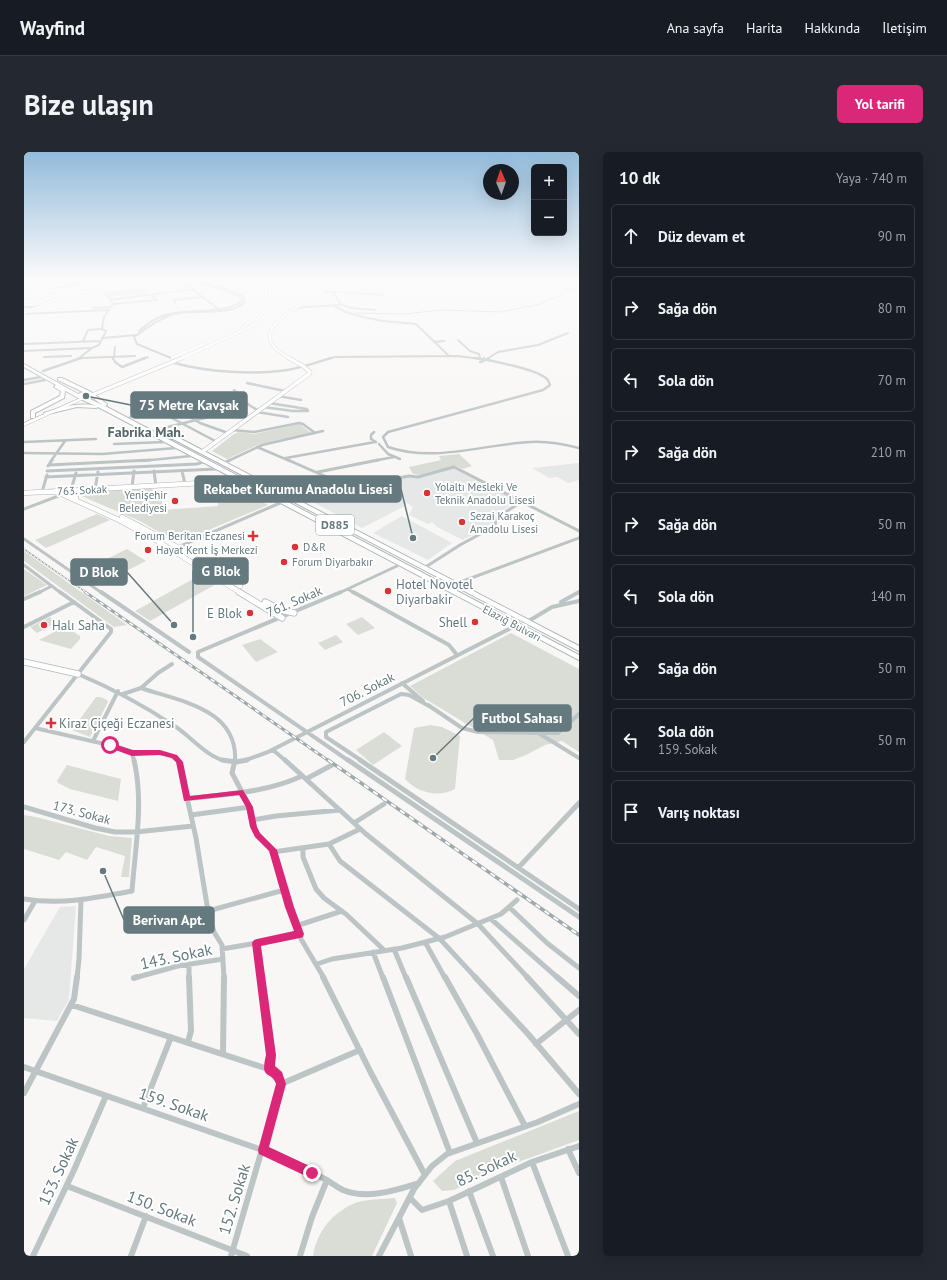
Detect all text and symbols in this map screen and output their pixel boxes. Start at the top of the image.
text: Wayfind [20,16,85,40]
text: Ana sayfa [667,19,724,37]
text: Harita [746,19,783,37]
text: Hakkında [805,19,860,37]
text: İletişim [882,19,927,37]
button: Yol tarifi [837,85,923,123]
text: Bize ulaşın [24,86,154,123]
north arrow [483,164,519,200]
map controls [531,164,567,236]
button: + [531,164,567,200]
text: 10 dk [619,167,660,189]
text: Yaya · 740 m [836,170,907,187]
button: − [531,200,567,236]
icon: ahead [620,225,642,247]
text: Düz devam et [658,227,745,246]
text: 90 m [878,228,906,245]
icon: right [620,297,642,319]
text: Sağa dön [658,299,717,318]
text: 80 m [878,300,906,317]
icon: left [620,369,642,391]
text: Sola dön [658,371,714,390]
text: 70 m [878,372,906,389]
callout: 75 Metre Kavşak [131,392,247,418]
text: 75 Metre Kavşak [139,396,239,414]
district label: Fabrika Mah. [108,423,184,441]
icon: right [620,441,642,463]
text: Sağa dön [658,443,717,462]
text: 210 m [871,444,906,461]
callout: Rekabet Kurumu Anadolu Lisesi [195,476,401,502]
text: Rekabet Kurumu Anadolu Lisesi [204,480,393,498]
place label: Yolaltı Mesleki Ve Teknik Anadolu Lisesi [435,480,535,507]
street label: 763. Sokak [57,482,108,498]
place label: Yenişehir Belediyesi [119,488,167,515]
marker: Yolaltı Mesleki Ve Teknik Anadolu Lisesi [422,488,432,498]
marker: Yenişehir Belediyesi [170,496,180,506]
place label: Sezai Karakoç Anadolu Lisesi [470,509,538,536]
icon: right [620,513,642,535]
road number: D885 [316,515,354,535]
text: Sağa dön [658,515,717,534]
text: 50 m [878,516,906,533]
marker: Sezai Karakoç Anadolu Lisesi [457,517,467,527]
place label: Forum Beritan Eczanesi [135,529,245,543]
marker: Forum Beritan Eczanesi [248,531,258,541]
place label: D&R [303,540,326,554]
marker: D&R [290,542,300,552]
place label: Hayat Kent İş Merkezi [156,543,258,557]
marker: Hayat Kent İş Merkezi [143,545,153,555]
place label: Forum Diyarbakır [292,555,373,569]
marker: Forum Diyarbakır [279,557,289,567]
callout: G Blok [193,558,248,584]
callout: D Blok [71,559,127,585]
text: G Blok [202,562,241,580]
text: D Blok [79,563,119,581]
place label: Hotel Novotel Diyarbakir [396,576,473,608]
street label: 761. Sokak [264,582,325,621]
icon: left [620,585,642,607]
marker: Hotel Novotel Diyarbakir [383,586,393,596]
text: Sola dön [658,587,714,606]
text: 140 m [871,588,906,605]
street label: Elazığ Bulvarı [480,602,544,644]
place label: E Blok [207,605,243,622]
marker: E Blok [245,608,255,618]
place label: Shell [439,614,467,631]
place label: Halı Saha [52,617,105,634]
marker: Shell [470,617,480,627]
marker: Halı Saha [39,620,49,630]
icon: right [620,657,642,679]
text: Sağa dön [658,659,717,678]
text: 50 m [878,660,906,677]
street label: 706. Sokak [337,668,398,710]
callout: Futbol Sahası [474,705,571,731]
text: Futbol Sahası [482,709,562,727]
place label: Kiraz Çiçeği Eczanesi [59,715,175,732]
marker: Kiraz Çiçeği Eczanesi [46,718,56,728]
text: Sola dön [658,722,714,741]
icon: left [620,729,642,751]
text: 50 m [878,732,906,749]
route start [101,736,119,754]
text: 159. Sokak [658,741,717,758]
street label: 173. Sokak [51,797,113,829]
icon: arrive [620,801,642,823]
text: Varış noktası [658,803,740,822]
callout: Berivan Apt. [124,907,214,933]
text: Berivan Apt. [133,911,205,929]
street label: 143. Sokak [138,939,214,973]
street label: 159. Sokak [136,1083,212,1125]
street label: 153. Sokak [34,1133,83,1208]
street label: 85. Sokak [453,1145,520,1191]
street label: 152. Sokak [214,1161,254,1237]
route end [303,1164,321,1182]
street label: 150. Sokak [124,1186,200,1231]

